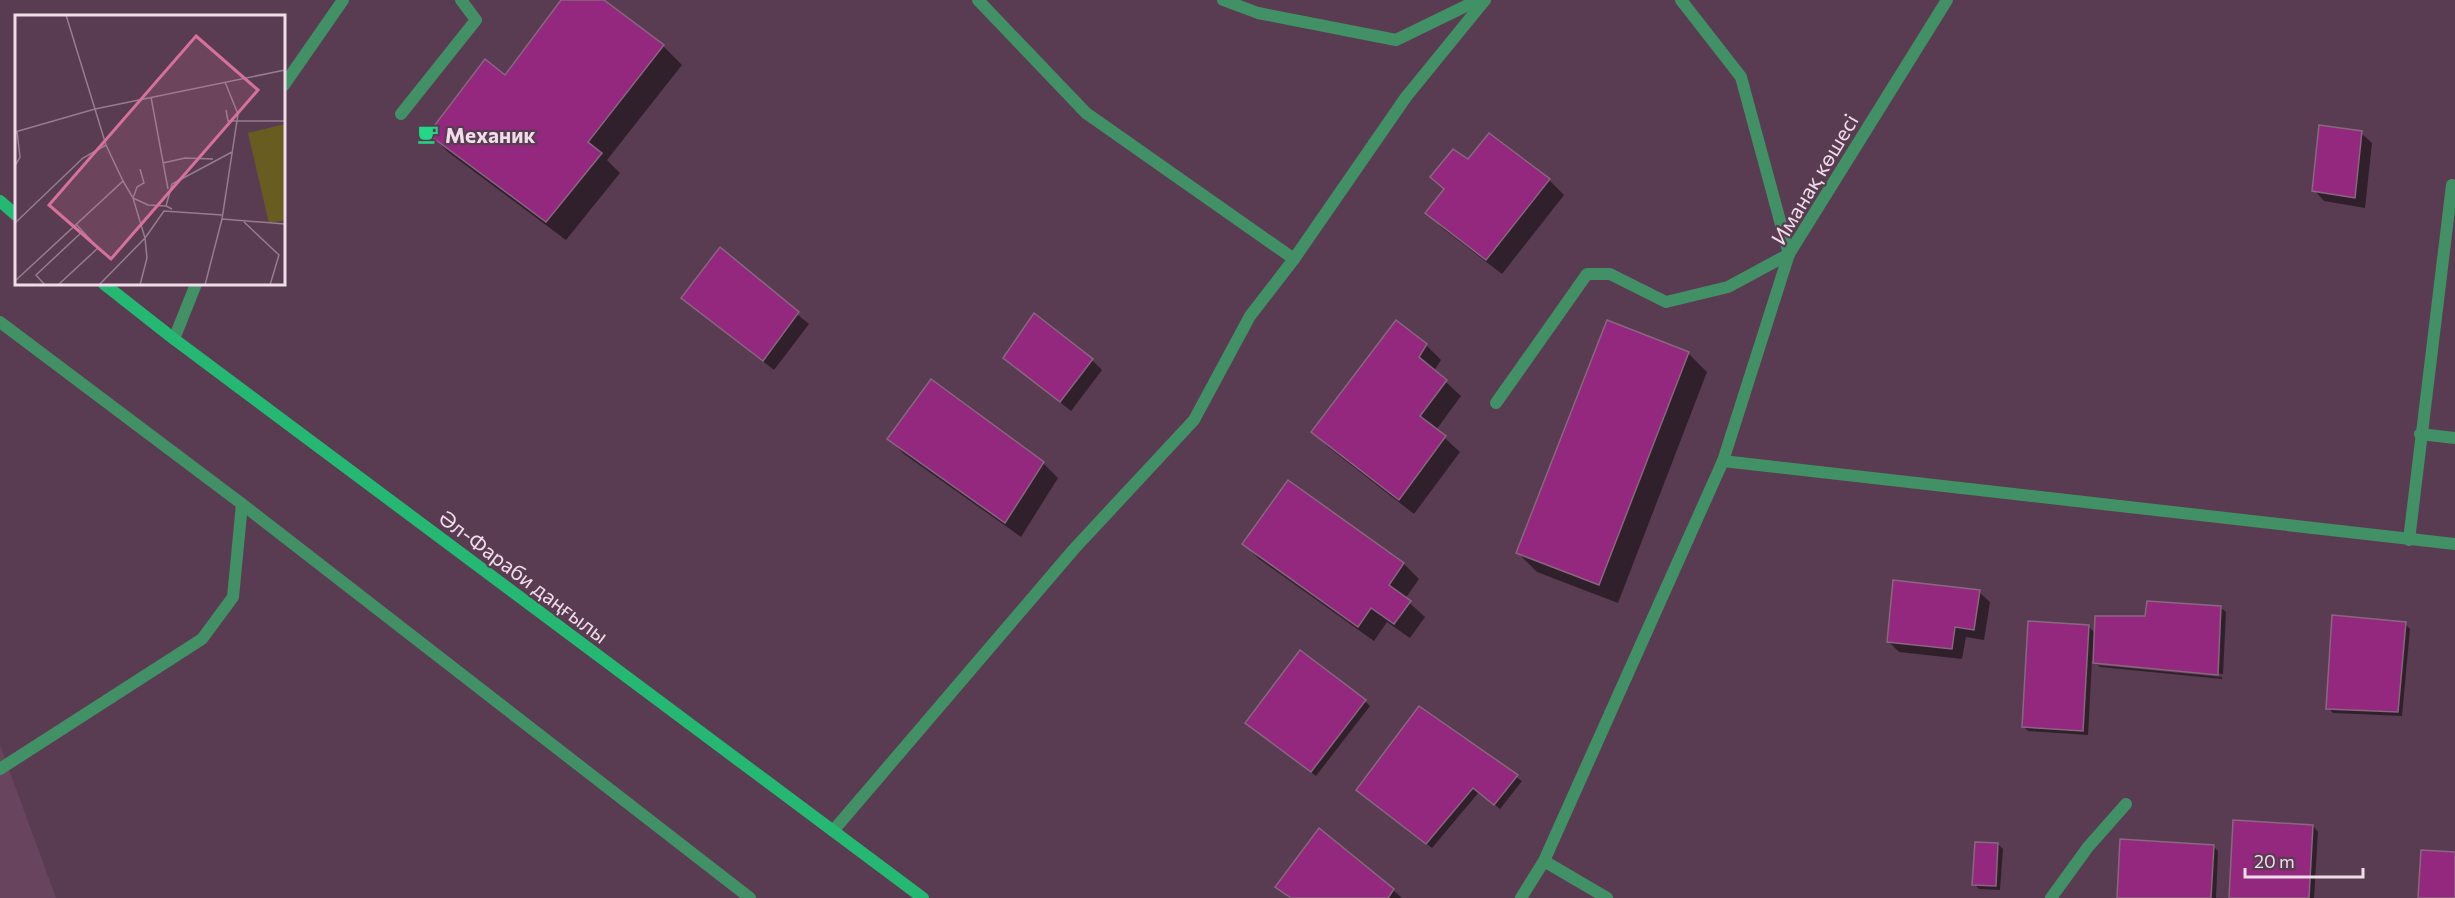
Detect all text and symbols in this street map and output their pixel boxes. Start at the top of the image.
inset map [15,15,285,285]
street label: Иманақ көшесі [1765,109,1863,249]
cafe icon: Механик [416,122,440,146]
place label: Механик [445,122,535,147]
street label: Әл-Фараби даңғылы [434,504,614,648]
scale bar [2245,841,2364,879]
text: 20 m [2254,850,2295,872]

